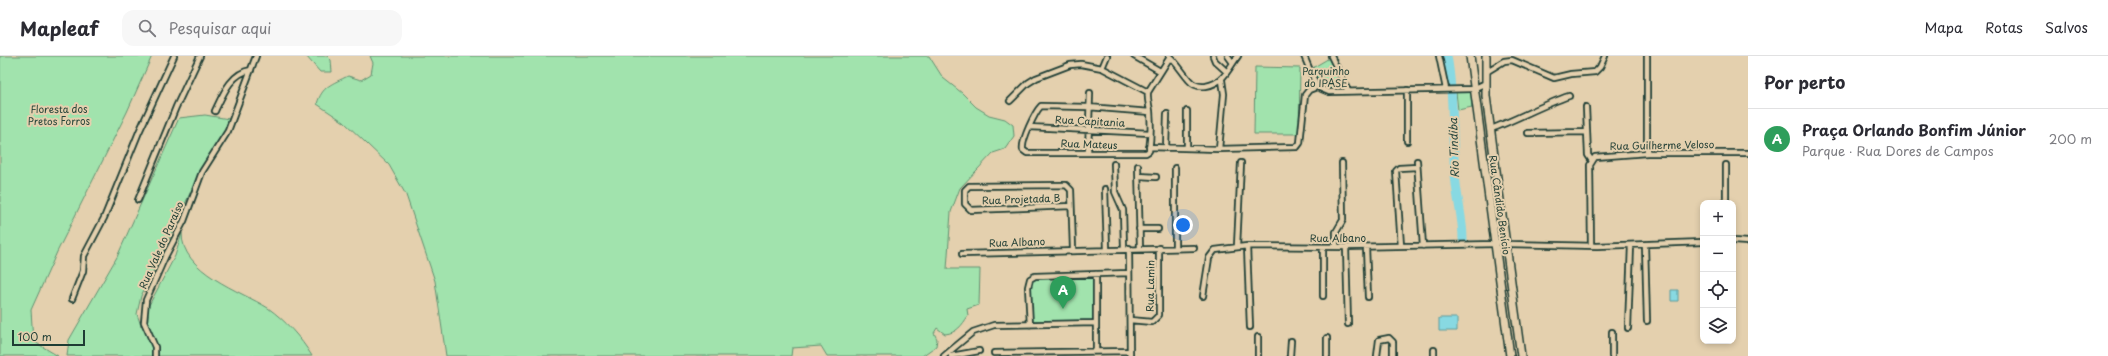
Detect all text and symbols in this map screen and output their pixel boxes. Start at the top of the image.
search box [122,10,402,46]
text: Mapleaf [20,14,98,42]
text: Pesquisar aqui [168,16,271,39]
icon: search [136,17,158,39]
text: Mapa [1924,17,1963,38]
text: Rotas [1985,17,2023,38]
text: Salvos [2045,17,2088,38]
park label: Parquinho do IPASE [1302,63,1350,90]
text: Por perto [1764,69,1845,95]
park label: Floresta dos Pretos Forros [28,101,91,128]
street label: Rua Capitania [1055,111,1126,130]
water label: Rio Tindiba [1444,117,1463,178]
text: Praça Orlando Bonfim Júnior [1802,118,2026,141]
text: A [1772,129,1782,148]
text: 200 m [2049,129,2092,148]
street label: Rua Mateus [1060,135,1118,152]
street label: Rua Guilherme Veloso [1610,136,1715,153]
text: Parque · Rua Dores de Campos [1802,141,1994,160]
street label: Rua Cândido Benício [1486,154,1515,256]
street label: Rua Projetada B [982,190,1061,207]
street label: Rua Vale do Paraíso [134,198,187,291]
map controls [1700,200,1736,344]
button: + [1700,200,1736,236]
your location [1173,215,1193,235]
street label: Rua Albano [1310,230,1367,245]
street label: Rua Albano [989,233,1046,250]
button: − [1700,236,1736,272]
street label: Rua Lamin [1142,260,1157,312]
button: locate [1700,272,1736,308]
pin: A [1050,276,1076,309]
button: layers [1700,308,1736,344]
scale bar [12,328,85,347]
text: 100 m [18,328,52,345]

